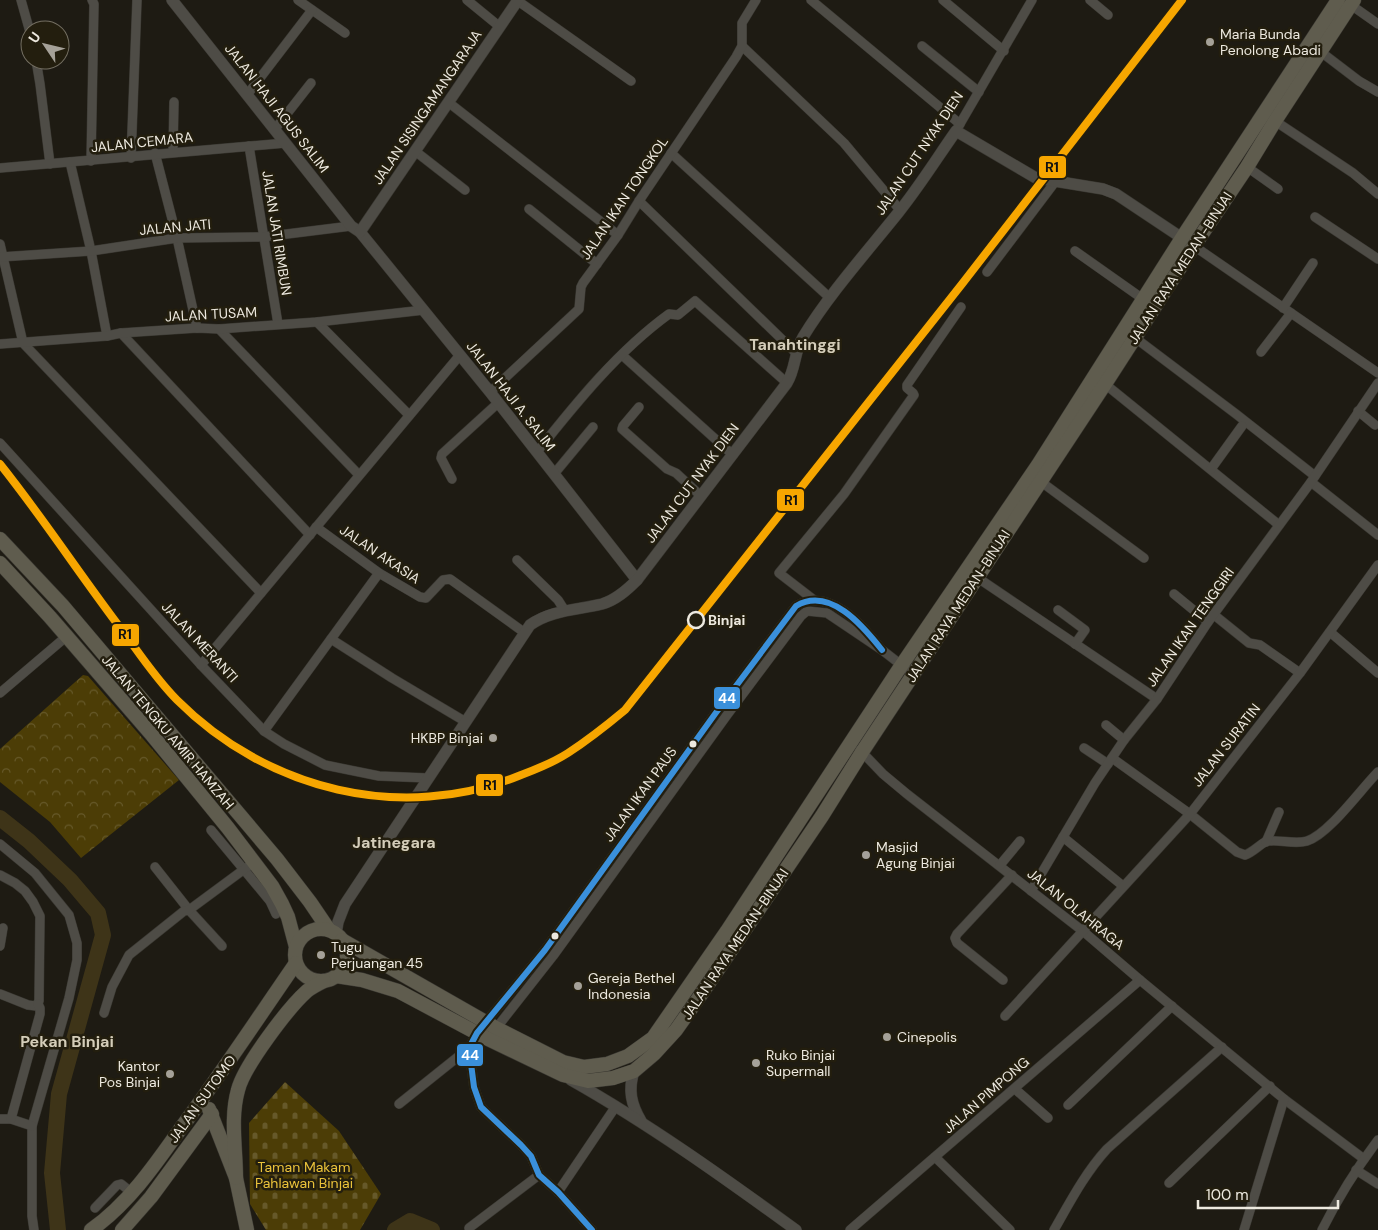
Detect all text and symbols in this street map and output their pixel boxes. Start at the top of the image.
north arrow [20,20,70,70]
place label: Maria Bunda Penolong Abadi [1220,25,1321,59]
street label: JALAN SISINGAMANGARAJA [369,26,485,188]
text: U [24,28,44,47]
marker: Maria Bunda Penolong Abadi [1204,36,1216,48]
street label: JALAN HAJI AGUS SALIM [221,40,333,176]
street label: JALAN CUT NYAK DIEN [871,88,967,218]
street label: JALAN CEMARA [90,128,194,156]
street label: JALAN IKAN TONGKOL [576,133,672,263]
line badge: R1 [1038,155,1067,179]
text: R1 [1045,158,1059,176]
street label: JALAN JATI RIMBUN [258,169,296,297]
street label: JALAN RAYA MEDAN-BINJAI [1124,188,1236,348]
street label: JALAN JATI [138,215,212,239]
street label: JALAN TUSAM [164,303,258,325]
district label: Tanahtinggi [749,334,841,355]
street label: JALAN HAJI A. SALIM [463,337,559,455]
street label: JALAN CUT NYAK DIEN [641,420,743,546]
line badge: R1 [776,488,805,512]
text: R1 [784,491,798,509]
street label: JALAN AKASIA [336,520,424,588]
street label: JALAN RAYA MEDAN-BINJAI [902,526,1014,686]
street label: JALAN IKAN TENGGIRI [1142,564,1238,690]
street label: JALAN MERANTI [158,598,242,686]
marker: Binjai [687,611,705,629]
place label: Binjai [708,611,745,629]
line badge: R1 [111,623,140,647]
text: R1 [118,625,132,643]
street label: JALAN TENGKU AMIR HAMZAH [98,651,238,813]
line badge: 44 [713,686,741,710]
text: 44 [718,689,736,707]
street label: JALAN SURATIN [1188,700,1264,790]
place label: HKBP Binjai [411,729,483,747]
marker: HKBP Binjai [487,732,499,744]
unlabelled marker [688,739,698,749]
street label: JALAN IKAN PAUS [599,743,681,845]
line badge: R1 [475,773,504,797]
text: R1 [483,776,497,794]
district label: Jatinegara [352,832,436,853]
place label: Masjid Agung Binjai [876,838,955,872]
marker: Masjid Agung Binjai [860,849,872,861]
street label: JALAN OLAHRAGA [1024,864,1128,954]
street label: JALAN RAYA MEDAN-BINJAI [678,865,792,1023]
unlabelled marker [550,931,560,941]
place label: Tugu Perjuangan 45 [331,938,423,972]
marker: Tugu Perjuangan 45 [315,949,327,961]
place label: Gereja Bethel Indonesia [588,969,675,1003]
marker: Gereja Bethel Indonesia [572,980,584,992]
place label: Cinepolis [897,1028,957,1046]
district label: Pekan Binjai [20,1031,114,1052]
marker: Cinepolis [881,1031,893,1043]
line badge: 44 [456,1043,484,1067]
text: 44 [461,1046,479,1064]
place label: Ruko Binjai Supermall [766,1046,835,1080]
street label: JALAN SUTOMO [164,1051,240,1146]
street label: JALAN PIMPONG [939,1053,1033,1137]
place label: Kantor Pos Binjai [99,1057,160,1091]
marker: Ruko Binjai Supermall [750,1057,762,1069]
marker: Kantor Pos Binjai [164,1068,176,1080]
park label: Taman Makam Pahlawan Binjai [255,1158,353,1192]
scale bar [1198,1178,1338,1210]
text: 100 m [1206,1185,1249,1205]

